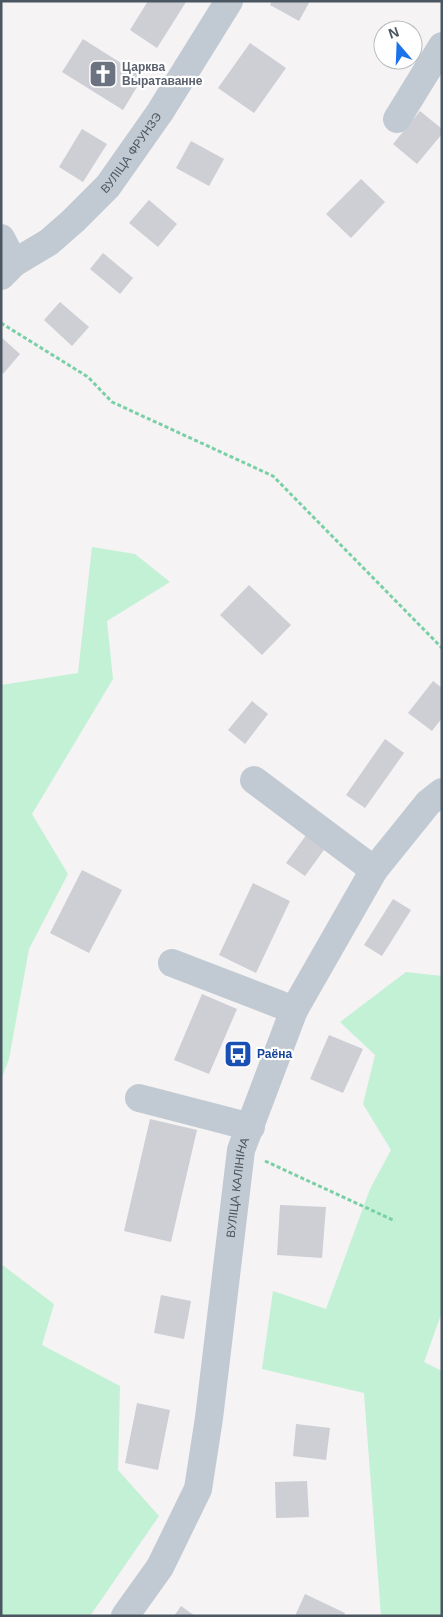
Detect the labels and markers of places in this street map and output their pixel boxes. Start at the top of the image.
church icon: Царква Выратаванне [88,59,118,89]
place label: Царква Выратаванне [122,60,203,88]
bus stop icon: Раёна [223,1039,253,1069]
place label: Раёна [257,1047,292,1061]

